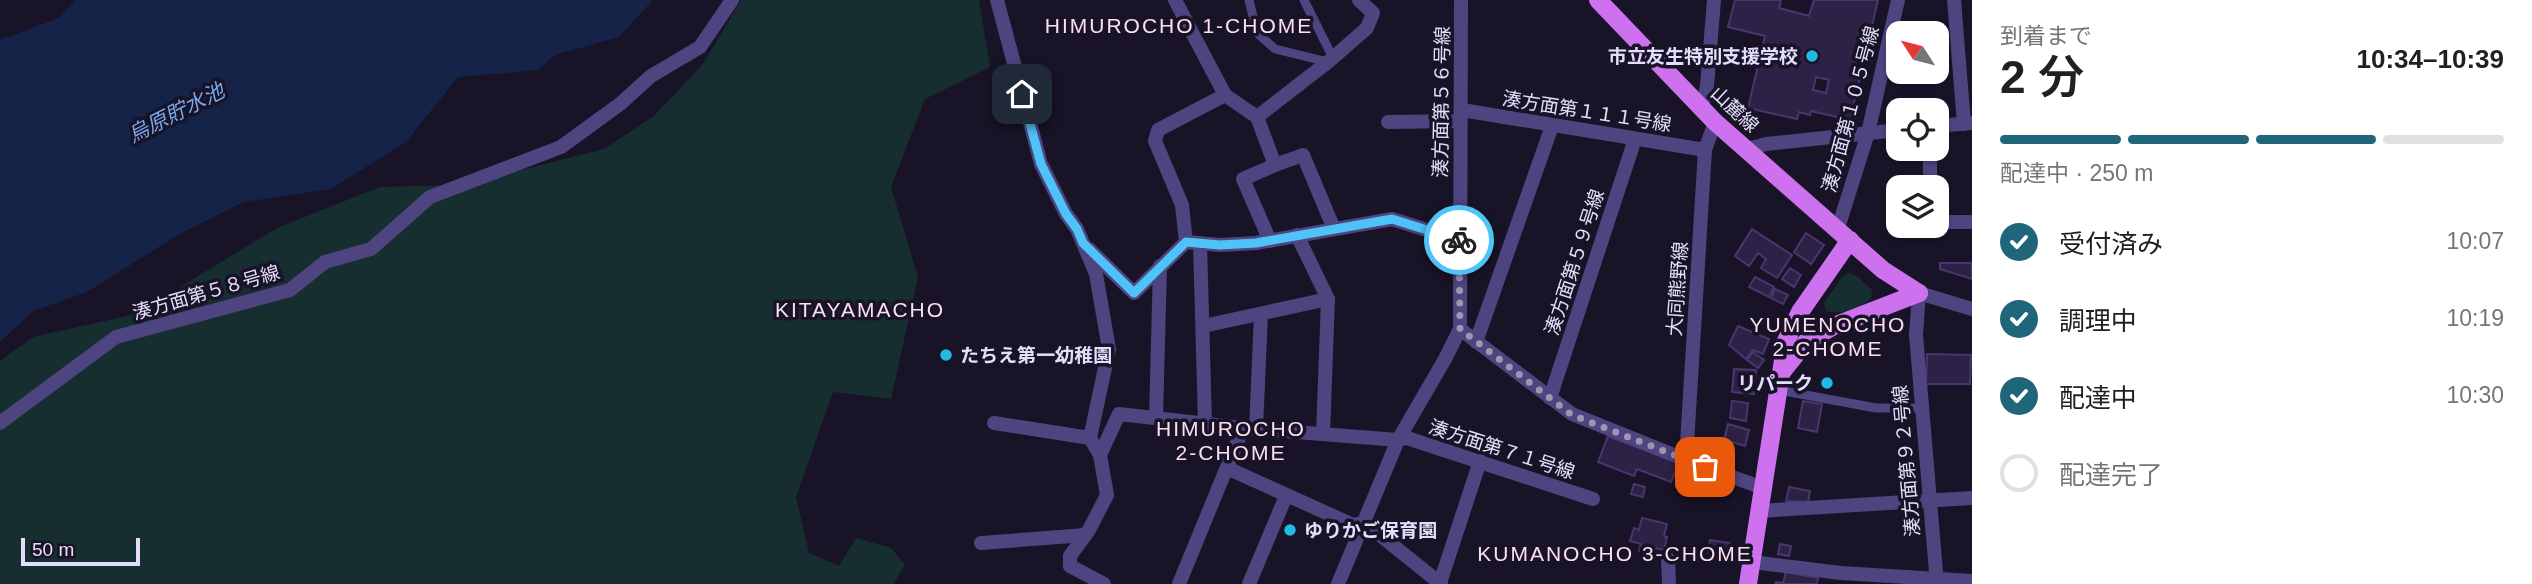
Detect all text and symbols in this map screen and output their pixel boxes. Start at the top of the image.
district label: HIMUROCHO 1-CHOME [1045,14,1313,37]
north arrow [1886,21,1950,84]
map controls [1886,21,1949,238]
text: 到着まで [2000,23,2092,49]
street label: 湊方面第１０５号線 [1818,24,1883,194]
street label: 湊方面第５６号線 [1430,26,1453,178]
text: 10:34–10:39 [2357,44,2504,74]
place label: 市立友生特別支援学校 [1608,46,1798,67]
marker: 市立友生特別支援学校 [1804,48,1820,64]
text: 2 分 [2000,51,2084,103]
pin [992,64,1052,124]
icon: home [1003,75,1041,113]
water label: 烏原貯水池 [124,78,230,147]
street label: 山麓線 [1707,82,1763,136]
street label: 湊方面第１１１号線 [1501,88,1673,135]
button: locate [1886,98,1949,161]
text: 配達中 · 250 m [2000,160,2153,186]
button: layers [1886,175,1949,238]
street label: 湊方面第５９号線 [1541,187,1608,338]
courier [1424,205,1494,275]
icon: bike [1440,221,1478,259]
icon: check [2000,223,2038,261]
text: 10:07 [2446,228,2504,254]
text: 受付済み [2059,229,2163,259]
street label: 大同熊野線 [1664,241,1691,337]
street label: 湊方面第５８号線 [130,261,282,324]
district label: KITAYAMACHO [775,298,945,321]
icon: check [2000,300,2038,338]
text: 10:19 [2446,305,2504,331]
text: 調理中 [2059,306,2137,336]
district label: YUMENOCHO 2-CHOME [1750,313,1906,360]
place label: たちえ第一幼稚園 [960,345,1112,366]
marker: たちえ第一幼稚園 [938,347,954,363]
place label: リパーク [1737,373,1813,394]
marker: リパーク [1819,375,1835,391]
icon: check [2000,377,2038,415]
text: 10:30 [2446,382,2504,408]
text: 配達中 [2059,383,2137,413]
street label: 湊方面第９２号線 [1889,384,1924,538]
street label: 湊方面第７１号線 [1426,416,1577,483]
district label: HIMUROCHO 2-CHOME [1156,417,1306,464]
pin [1675,437,1735,497]
icon: bag [1686,448,1724,486]
text: 配達完了 [2059,460,2163,490]
place label: ゆりかご保育園 [1304,520,1437,541]
marker: ゆりかご保育園 [1282,522,1298,538]
scale bar [21,535,140,567]
text: 50 m [32,539,74,560]
district label: KUMANOCHO 3-CHOME [1477,542,1753,565]

